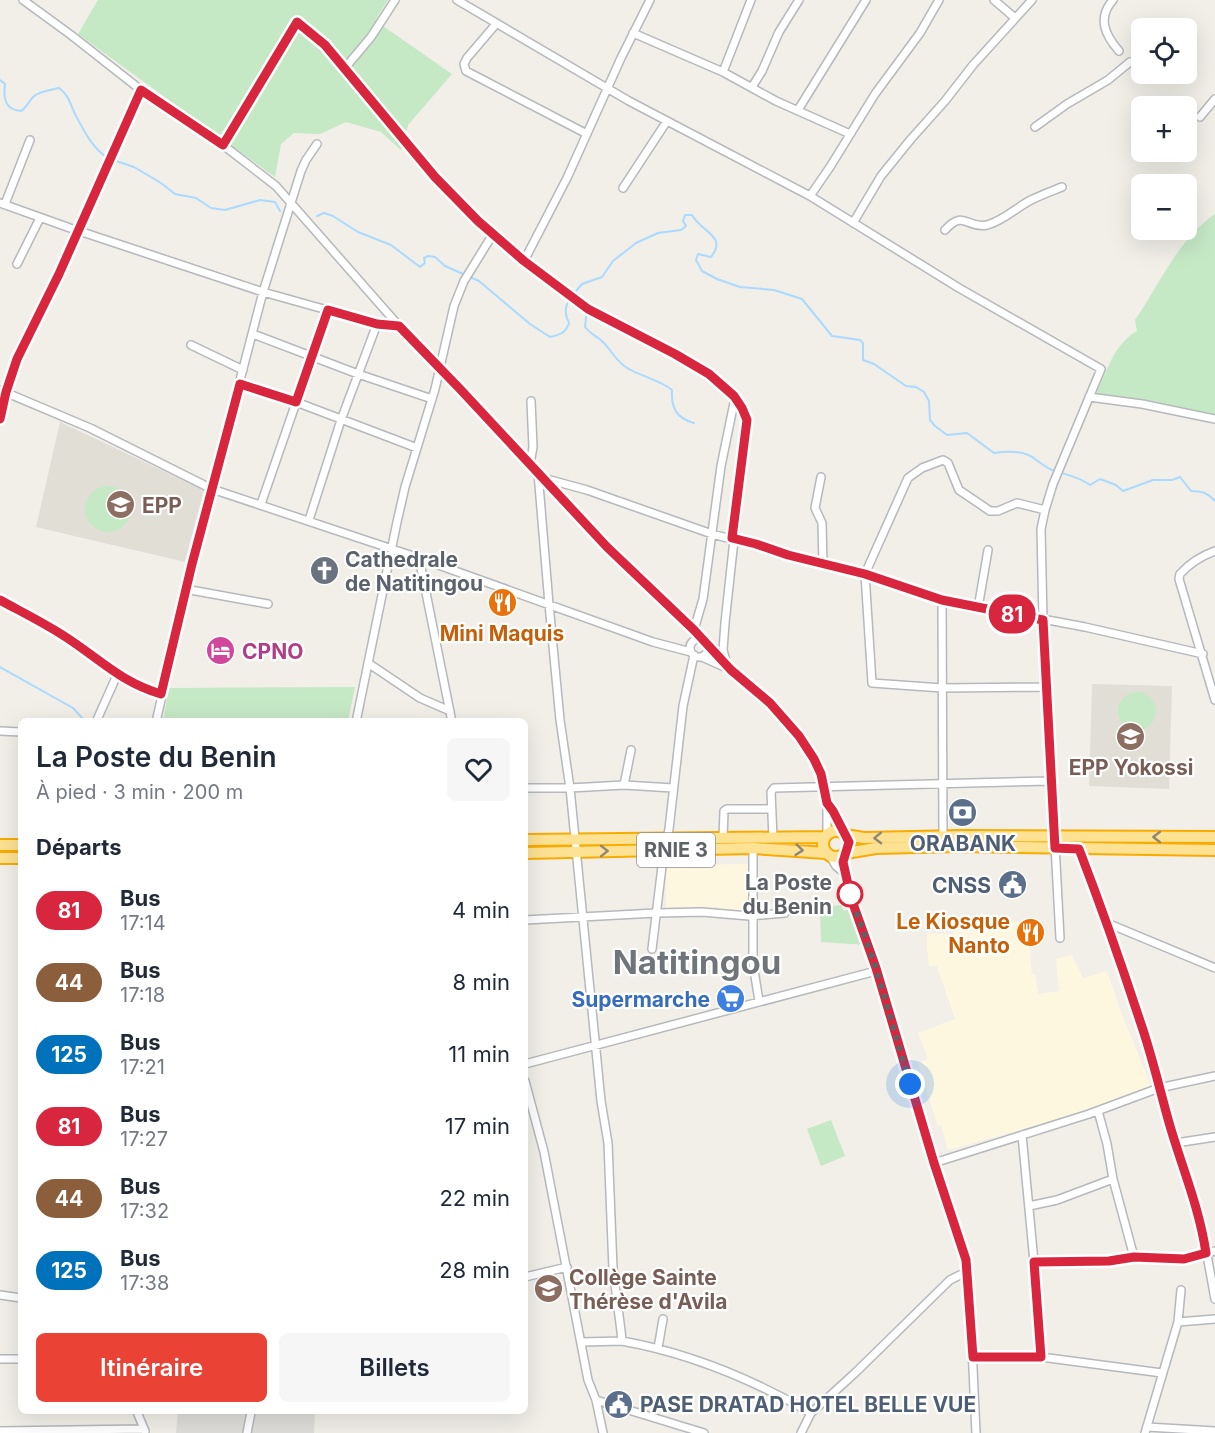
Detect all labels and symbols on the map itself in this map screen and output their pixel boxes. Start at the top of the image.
school or university icon: EPP [105,489,137,521]
place label: EPP [142,493,182,518]
place label: Cathedrale de Natitingou [345,547,483,596]
church icon: Cathedrale de Natitingou [308,555,340,587]
restaurant icon: Mini Maquis [486,586,518,618]
line badge: 81 [985,594,1039,634]
place label: Mini Maquis [440,621,564,646]
hotel icon: CPNO [205,635,237,667]
place label: CPNO [242,639,303,664]
school or university icon: EPP Yokossi [1115,720,1147,752]
place label: EPP Yokossi [1069,755,1193,780]
bank icon: ORABANK [947,796,979,828]
place label: ORABANK [910,831,1016,856]
one-way arrow [1152,831,1161,843]
one-way arrow [873,832,882,844]
road number: RNIE 3 [637,833,715,867]
one-way arrow [795,843,804,856]
one-way arrow [600,845,609,857]
public building icon: CNSS [996,869,1028,901]
place label: La Poste du Benin [742,870,832,919]
place label: CNSS [932,873,991,898]
marker: La Poste du Benin [837,881,863,907]
place label: Le Kiosque Nanto [896,909,1010,958]
restaurant icon: Le Kiosque Nanto [1015,917,1047,949]
district label: Natitingou [613,942,781,982]
supermarket icon: Supermarche [715,983,747,1015]
place label: Supermarche [571,987,710,1012]
your location [895,1069,925,1099]
place label: Collège Sainte Thérèse d'Avila [569,1265,728,1314]
school or university icon: Collège Sainte Thérèse d'Avila [532,1273,564,1305]
public building icon: PASE DRATAD HOTEL BELLE VUE [603,1388,635,1420]
place label: PASE DRATAD HOTEL BELLE VUE [640,1392,976,1417]

